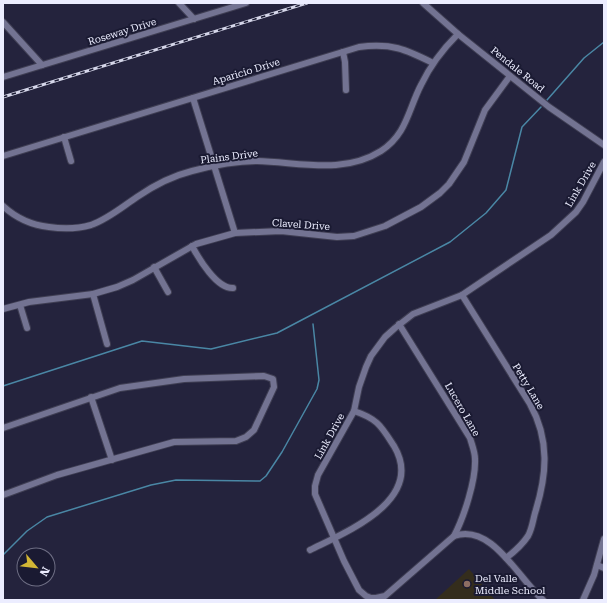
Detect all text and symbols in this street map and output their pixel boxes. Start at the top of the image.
street label: Roseway Drive [87,16,158,47]
street label: Pendale Road [489,44,547,95]
street label: Aparicio Drive [211,56,282,87]
street label: Plains Drive [200,147,259,165]
street label: Link Drive [563,159,598,209]
street label: Clavel Drive [272,217,331,232]
street label: Petty Lane [511,361,547,412]
street label: Lucero Lane [443,381,483,438]
street label: Link Drive [312,411,347,461]
north arrow [16,547,56,587]
text: N [36,565,52,579]
place label: Del Valle Middle School [475,573,545,596]
marker: Del Valle Middle School [462,579,472,589]

